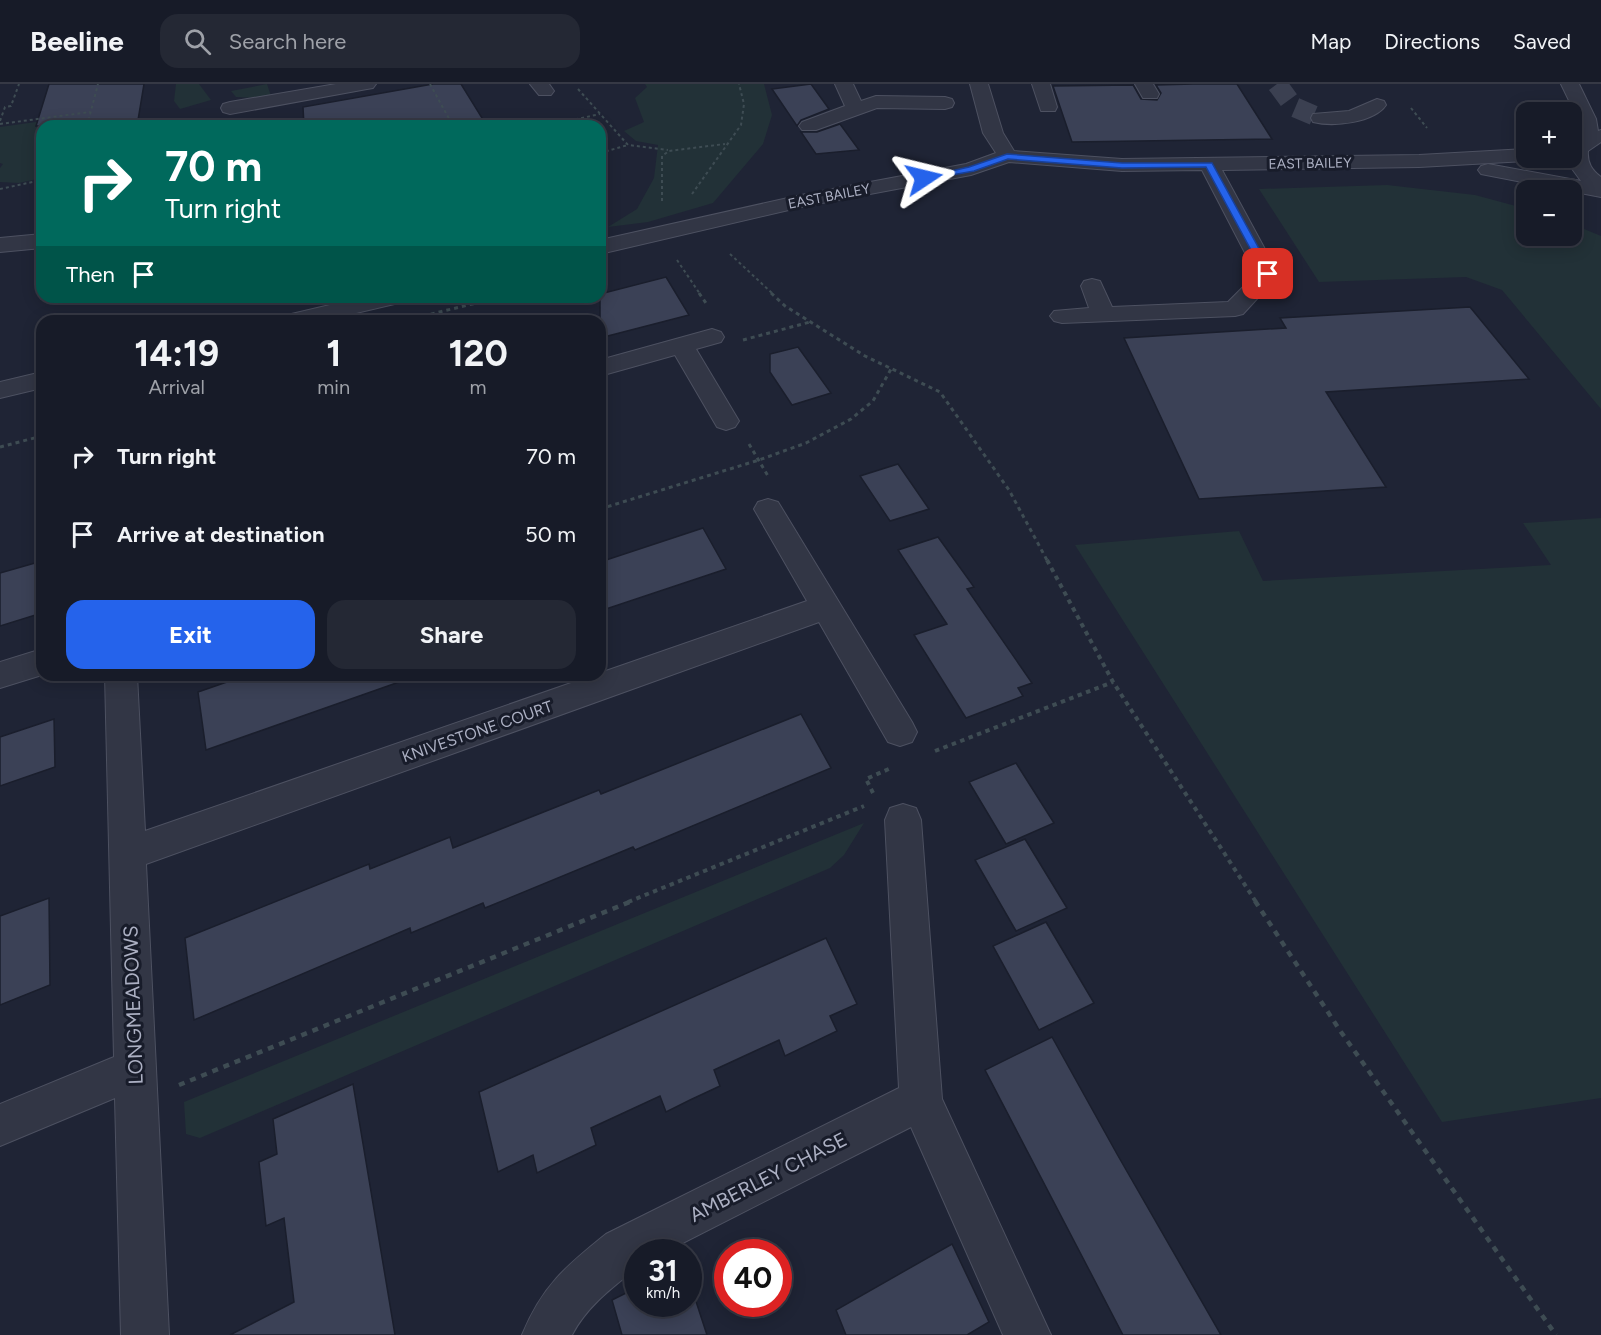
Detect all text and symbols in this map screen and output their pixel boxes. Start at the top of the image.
search box [160,14,580,68]
text: Beeline [30,24,124,58]
icon: search [181,25,214,58]
text: Search here [229,28,346,55]
text: Map [1310,29,1351,54]
text: Directions [1384,29,1480,54]
text: Saved [1513,29,1571,54]
map controls [1516,102,1582,246]
button: + [1516,102,1582,168]
text: 70 m [165,141,262,192]
icon: right [66,144,144,222]
position arrow [892,146,956,210]
street label: EAST BAILEY [1268,154,1352,173]
street label: EAST BAILEY [787,180,872,213]
button: − [1516,180,1582,246]
text: Turn right [165,192,281,225]
pin [1242,248,1293,299]
icon: arrive [1251,257,1284,290]
icon: arrive [127,258,160,291]
text: Then [66,261,115,288]
text: 14:19 [134,332,219,375]
text: 1 [326,332,341,375]
text: 120 [448,332,508,375]
text: Arrival [148,375,205,399]
text: min [317,375,350,399]
text: m [470,375,487,399]
icon: right [66,440,99,473]
text: Turn right [117,443,216,470]
text: 70 m [526,443,576,470]
icon: arrive [66,518,99,551]
text: Arrive at destination [117,521,325,548]
text: 50 m [525,521,576,548]
button: Exit [66,600,315,669]
button: Share [327,600,576,669]
street label: KNIVESTONE COURT [399,697,555,766]
street label: LONGMEADOWS [118,925,148,1085]
street label: AMBERLEY CHASE [685,1127,851,1227]
speed limit sign: 40 [714,1239,792,1317]
text: 31 [648,1252,678,1289]
text: km/h [646,1284,680,1302]

